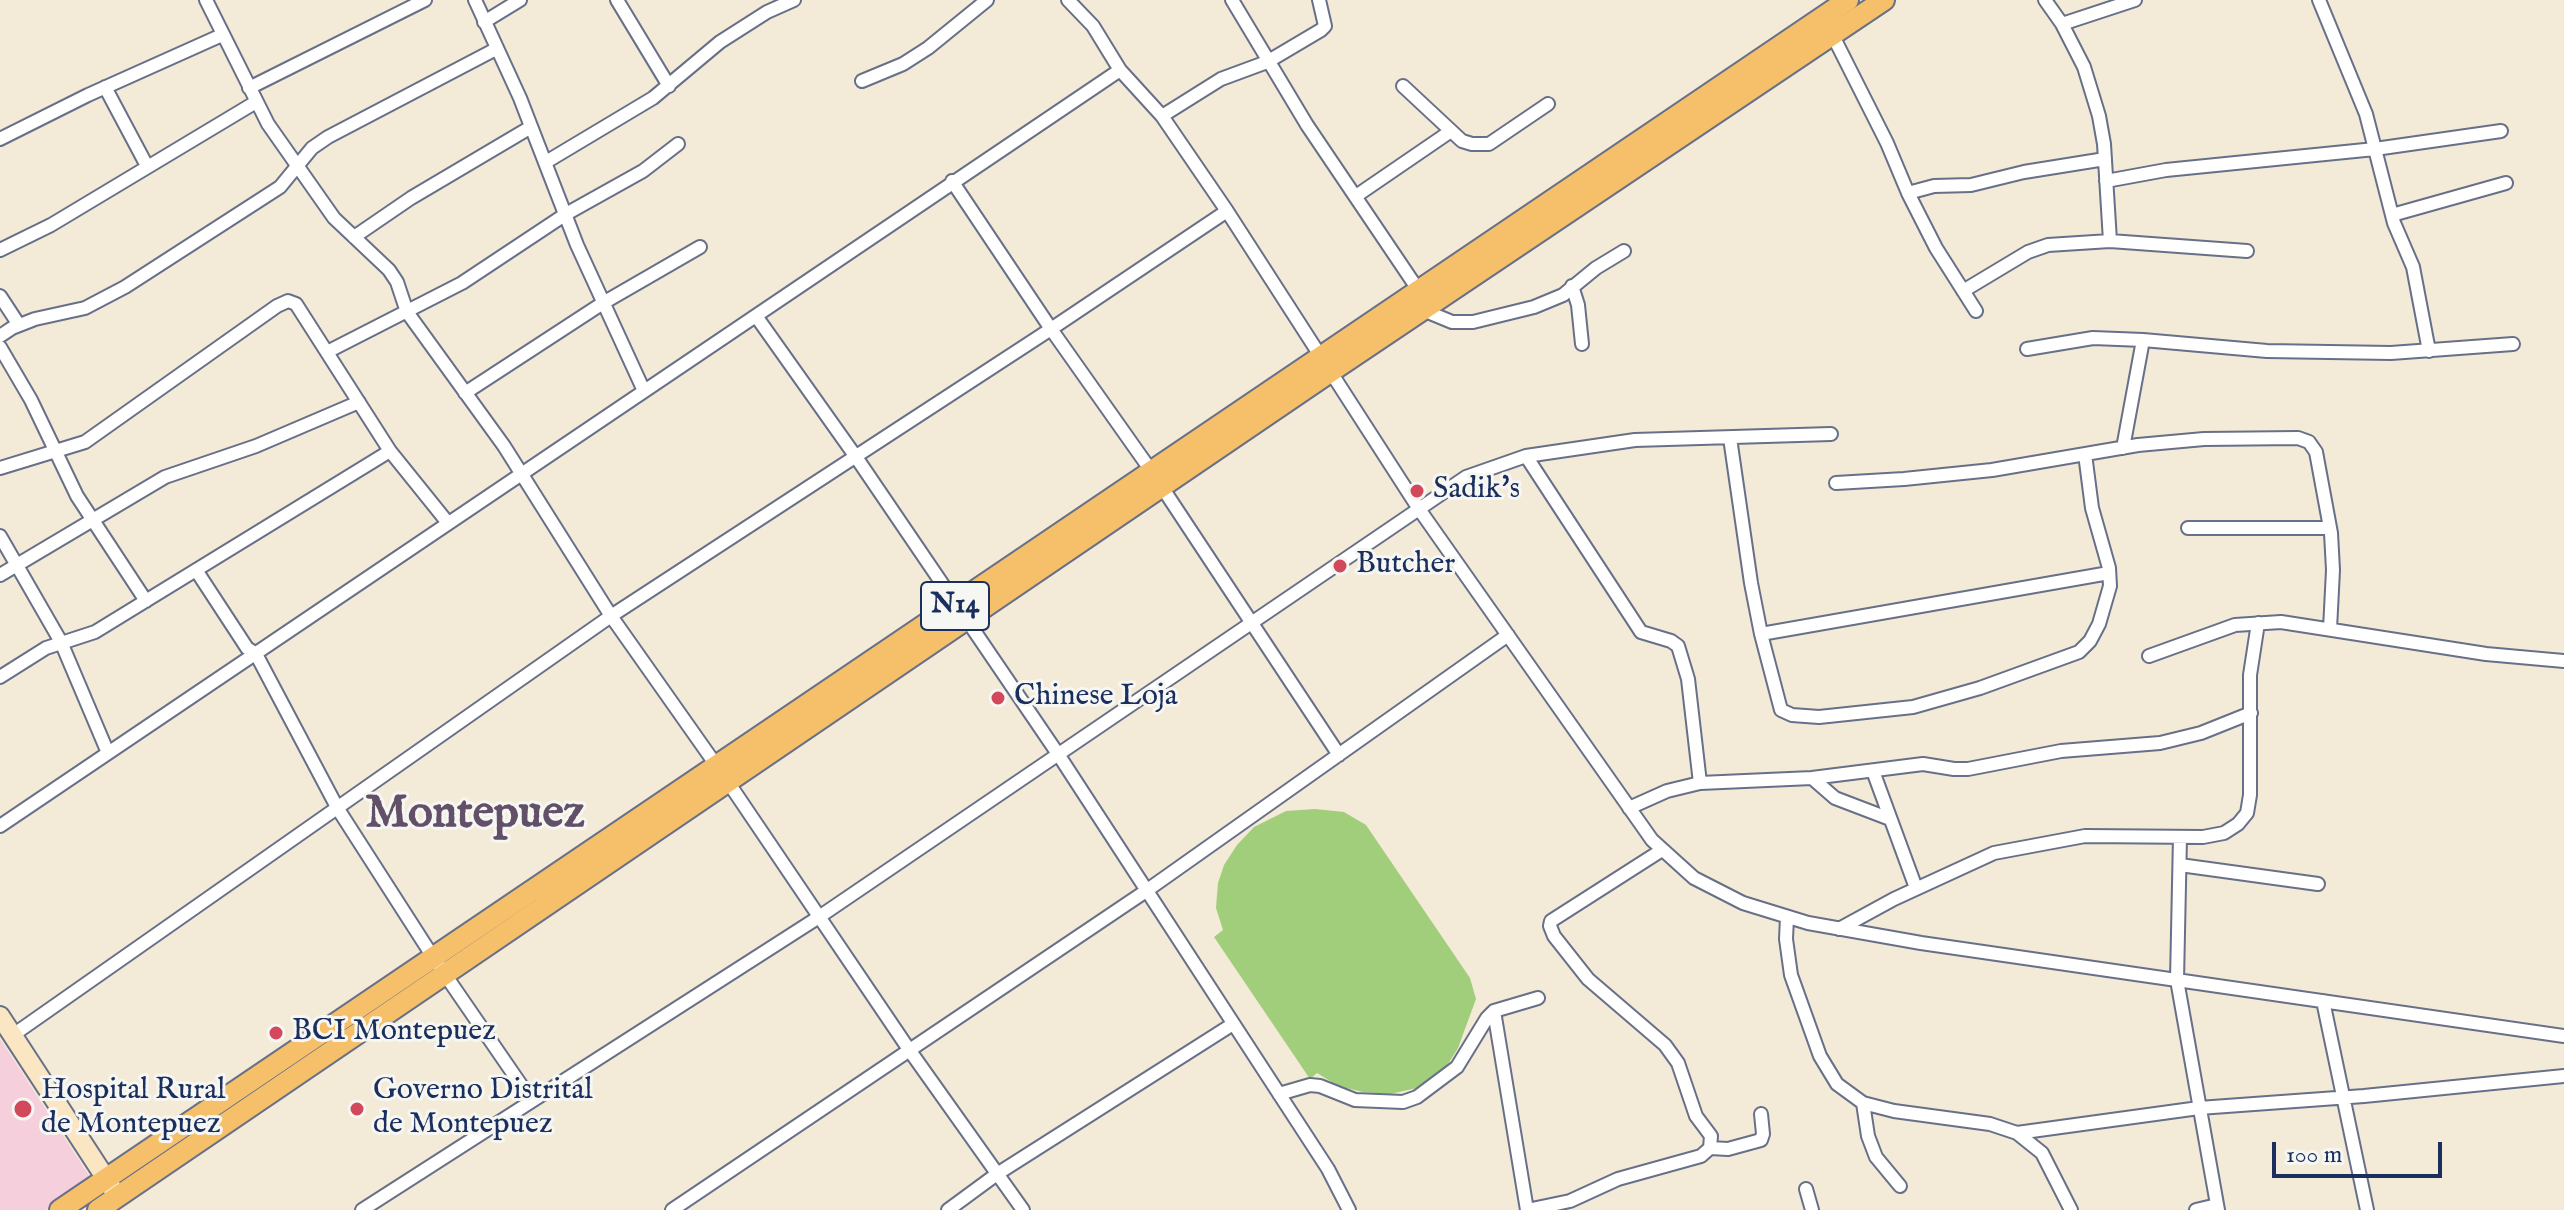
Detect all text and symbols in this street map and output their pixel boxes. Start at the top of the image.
place label: Sadik's [1433,473,1520,509]
marker: Sadik's [1408,482,1426,500]
place label: Butcher [1356,548,1455,584]
marker: Butcher [1331,557,1349,575]
road number: N14 [921,582,989,630]
place label: Chinese Loja [1014,680,1178,716]
marker: Chinese Loja [989,689,1007,707]
district label: Montepuez [365,789,585,845]
place label: BCI Montepuez [292,1015,496,1051]
marker: BCI Montepuez [267,1024,285,1042]
place label: Hospital Rural de Montepuez [41,1074,226,1144]
place label: Governo Distrital de Montepuez [373,1074,593,1144]
marker: Hospital Rural de Montepuez [12,1098,34,1120]
marker: Governo Distrital de Montepuez [348,1100,366,1118]
scale bar [2276,1126,2446,1176]
text: 100 m [2286,1140,2342,1171]

